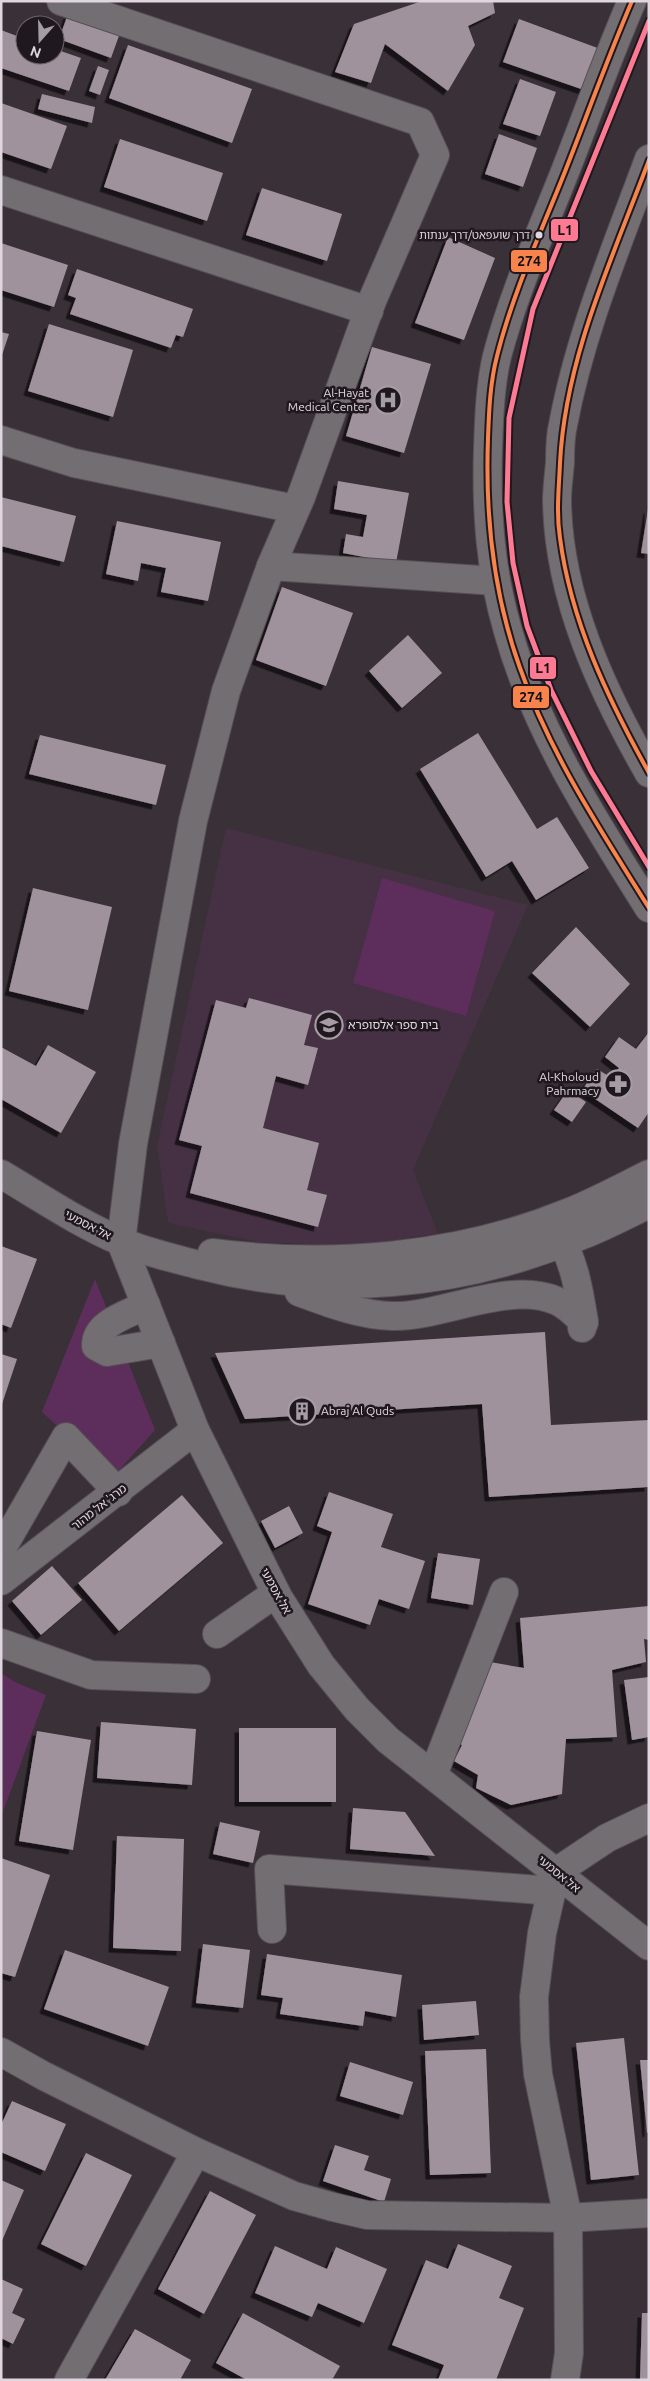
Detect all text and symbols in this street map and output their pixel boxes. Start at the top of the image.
north arrow [15,15,65,65]
text: N [28,43,43,62]
line badge: L1 [550,218,579,242]
text: L1 [557,222,573,238]
place label: דרך שועפאט/דרך ענתות [419,229,530,241]
marker: דרך שועפאט/דרך ענתות [534,230,544,240]
line badge: 274 [510,249,548,273]
text: 274 [517,253,541,269]
hospital icon: Al-Hayat Medical Center [373,385,403,415]
place label: Al-Hayat Medical Center [288,386,369,413]
line badge: L1 [529,656,557,680]
text: L1 [535,660,551,676]
line badge: 274 [512,685,550,709]
text: 274 [519,689,543,705]
school or university icon: בית ספר אלסופרא [314,1010,344,1040]
place label: בית ספר אלסופרא [348,1018,439,1031]
pharmacy icon: Al-Kholoud Pahrmacy [603,1069,633,1099]
place label: Al-Kholoud Pahrmacy [539,1070,599,1097]
street label: אל אסמעי [63,1207,114,1242]
building icon: Abraj Al Quds [287,1396,317,1426]
place label: Abraj Al Quds [321,1404,394,1417]
street label: מרג' אל מהור [69,1481,129,1532]
street label: אל אסמעי [259,1566,295,1616]
street label: אל אסמעי [536,1853,583,1895]

